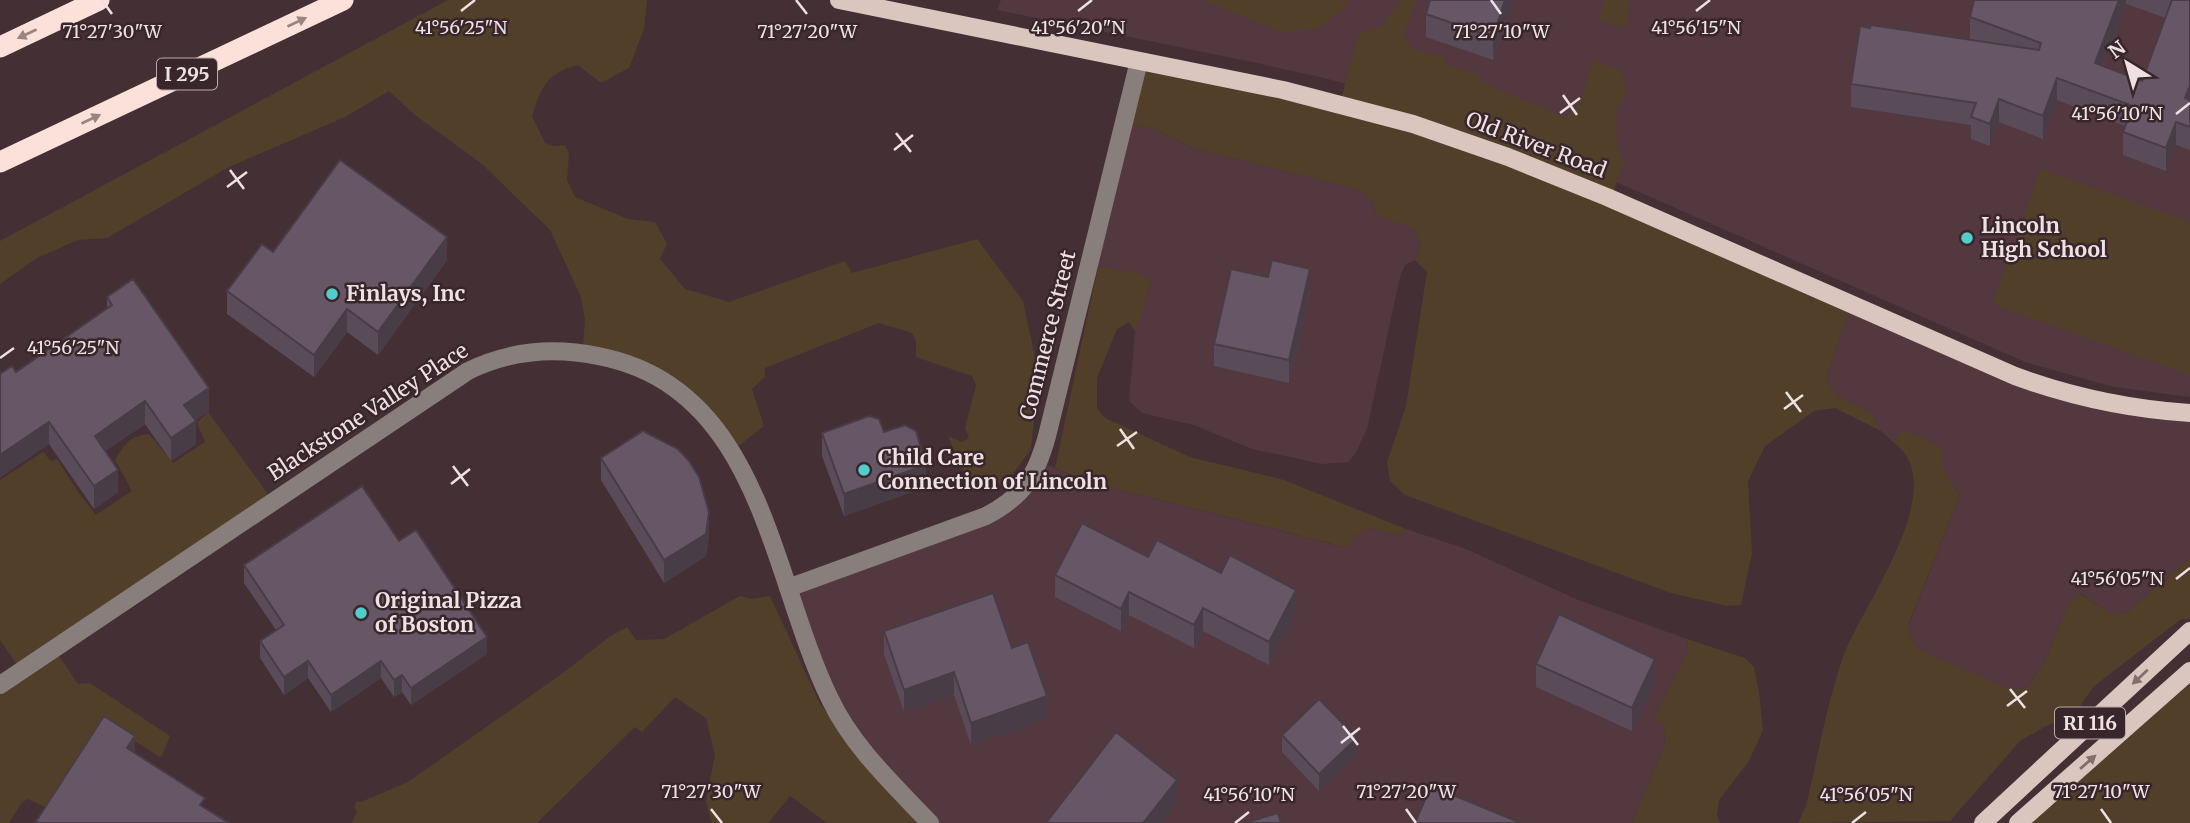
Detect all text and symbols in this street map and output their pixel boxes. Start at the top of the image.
one-way arrow [287,16,307,28]
text: 41°56'25"N [415,16,507,39]
text: 41°56'20"N [1031,16,1125,39]
text: 41°56'15"N [1651,16,1741,39]
text: 71°27'30"W [62,20,163,43]
text: 71°27'20"W [757,20,858,43]
text: 71°27'10"W [1453,20,1550,43]
north arrow [2092,28,2162,98]
one-way arrow [17,29,38,40]
text: N [2104,35,2130,64]
road number: I 295 [157,58,217,90]
text: 41°56'10"N [2071,102,2163,125]
street label: Old River Road [1462,105,1611,184]
one-way arrow [81,113,101,125]
place label: Lincoln High School [1981,212,2107,263]
marker: Lincoln High School [1959,230,1975,246]
street label: Commerce Street [1013,247,1082,422]
place label: Finlays, Inc [346,280,466,307]
marker: Finlays, Inc [324,286,340,302]
text: 41°56'25"N [27,336,119,359]
street label: Blackstone Valley Place [262,337,473,486]
place label: Child Care Connection of Lincoln [878,444,1107,495]
marker: Child Care Connection of Lincoln [856,462,872,478]
text: 41°56'05"N [2070,567,2164,590]
place label: Original Pizza of Boston [375,587,522,638]
marker: Original Pizza of Boston [353,605,369,621]
one-way arrow [2132,669,2149,685]
road number: RI 116 [2055,708,2125,738]
one-way arrow [2079,754,2097,770]
text: 71°27'30"W [661,780,762,803]
text: 71°27'20"W [1356,780,1457,803]
text: 71°27'10"W [2053,780,2150,803]
text: 41°56'10"N [1203,783,1295,806]
text: 41°56'05"N [1819,783,1913,806]

